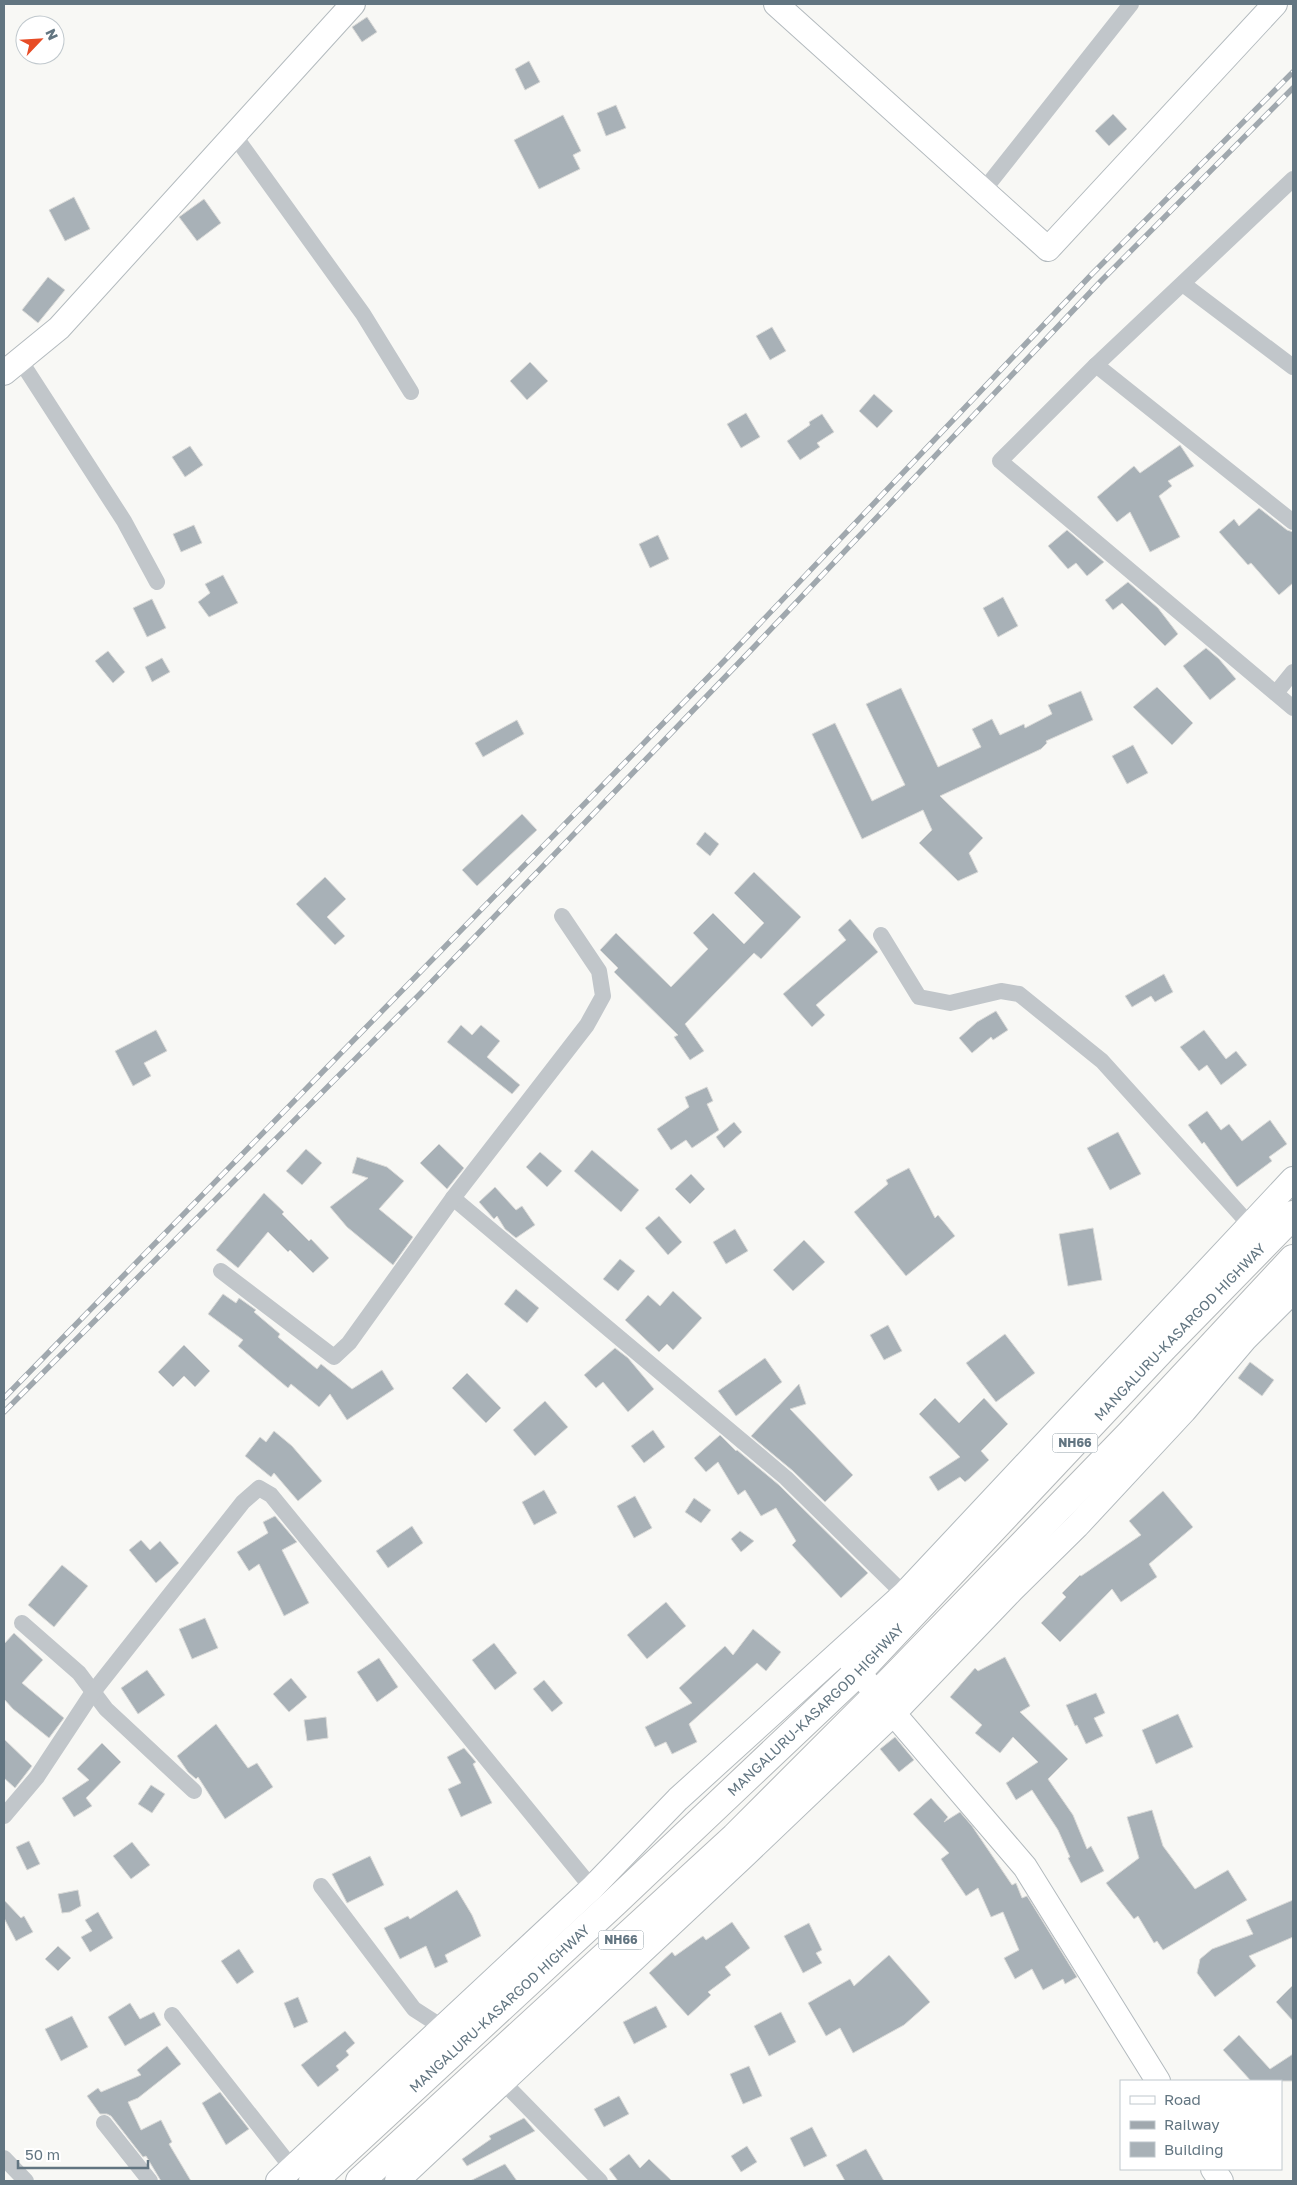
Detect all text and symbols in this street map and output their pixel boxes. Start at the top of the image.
north arrow [15,15,65,65]
text: N [42,26,62,43]
street label: MANGALURU-KASARGOD HIGHWAY [1090,1239,1269,1424]
road number: NH66 [1052,1434,1098,1452]
street label: MANGALURU-KASARGOD HIGHWAY [724,1620,907,1799]
street label: MANGALURU-KASARGOD HIGHWAY [406,1921,593,2096]
road number: NH66 [598,1930,644,1950]
legend [1120,2080,1282,2170]
text: Road [1164,2090,1201,2108]
text: Railway [1164,2115,1220,2133]
scale bar [18,2138,148,2170]
text: Building [1164,2140,1224,2158]
text: 50 m [25,2145,60,2163]

